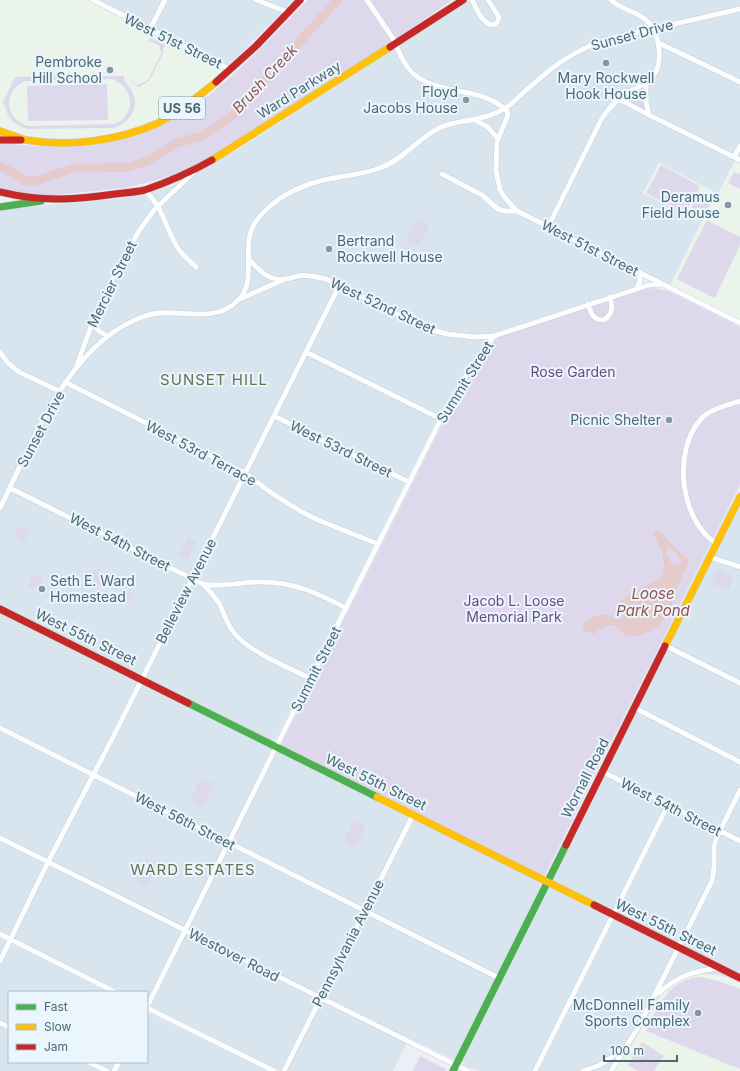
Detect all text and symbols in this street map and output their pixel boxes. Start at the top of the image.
street label: West 51st Street [122,10,225,72]
street label: Sunset Drive [589,15,675,54]
water label: Brush Creek [228,40,302,117]
place label: Pembroke Hill School [32,53,102,86]
street label: Ward Parkway [254,57,344,122]
marker: Mary Rockwell Hook House [601,58,611,68]
marker: Pembroke Hill School [105,65,115,75]
place label: Mary Rockwell Hook House [558,69,654,102]
place label: Floyd Jacobs House [363,83,458,116]
marker: Floyd Jacobs House [461,95,471,105]
road number: US 56 [159,97,205,119]
place label: Deramus Field House [642,188,720,221]
marker: Deramus Field House [723,200,733,210]
street label: West 51st Street [539,216,642,280]
place label: Bertrand Rockwell House [337,232,443,265]
street label: Mercier Street [83,237,140,330]
marker: Bertrand Rockwell House [324,244,334,254]
street label: West 52nd Street [328,274,439,338]
street label: Summit Street [433,337,497,426]
park label: Rose Garden [530,363,616,380]
district label: SUNSET HILL [160,370,268,389]
street label: Sunset Drive [13,388,68,470]
place label: Picnic Shelter [570,411,661,428]
marker: Picnic Shelter [664,415,674,425]
street label: West 53rd Terrace [143,416,259,489]
street label: West 53rd Street [287,416,395,481]
street label: West 54th Street [67,509,174,575]
street label: Belleview Avenue [152,535,219,646]
place label: Seth E. Ward Homestead [50,572,135,605]
marker: Seth E. Ward Homestead [37,584,47,594]
water label: Loose Park Pond [616,584,691,620]
park label: Jacob L. Loose Memorial Park [464,592,564,625]
street label: West 55th Street [33,605,140,669]
street label: Summit Street [287,623,344,714]
street label: Wornall Road [557,735,612,821]
street label: West 55th Street [323,750,430,814]
street label: West 54th Street [618,774,725,840]
street label: West 56th Street [132,788,239,853]
district label: WARD ESTATES [130,860,256,879]
street label: Pennsylvania Avenue [308,876,387,1009]
street label: West 55th Street [613,895,720,959]
street label: Westover Road [186,924,283,985]
legend [8,991,148,1063]
place label: McDonnell Family Sports Complex [573,996,690,1029]
text: Fast [44,999,68,1014]
marker: McDonnell Family Sports Complex [693,1008,703,1018]
text: Slow [44,1019,72,1034]
scale bar [604,1037,677,1063]
text: Jam [44,1039,68,1054]
text: 100 m [610,1043,644,1058]

